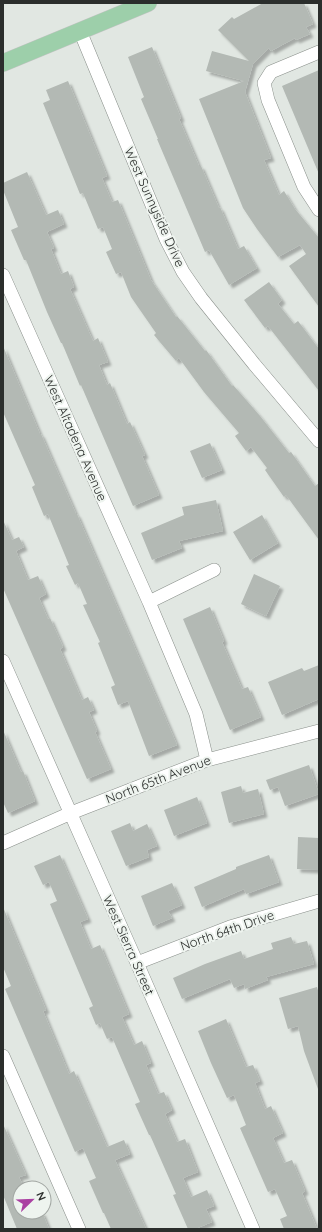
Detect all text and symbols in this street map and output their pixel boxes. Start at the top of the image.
street label: West Sunnyside Drive [121,145,189,269]
street label: West Altadena Avenue [41,373,111,503]
street label: North 65th Avenue [103,752,213,806]
street label: West Sierra Street [100,892,158,998]
street label: North 64th Drive [178,906,276,954]
north arrow [12,1180,52,1220]
text: N [33,1190,49,1203]

